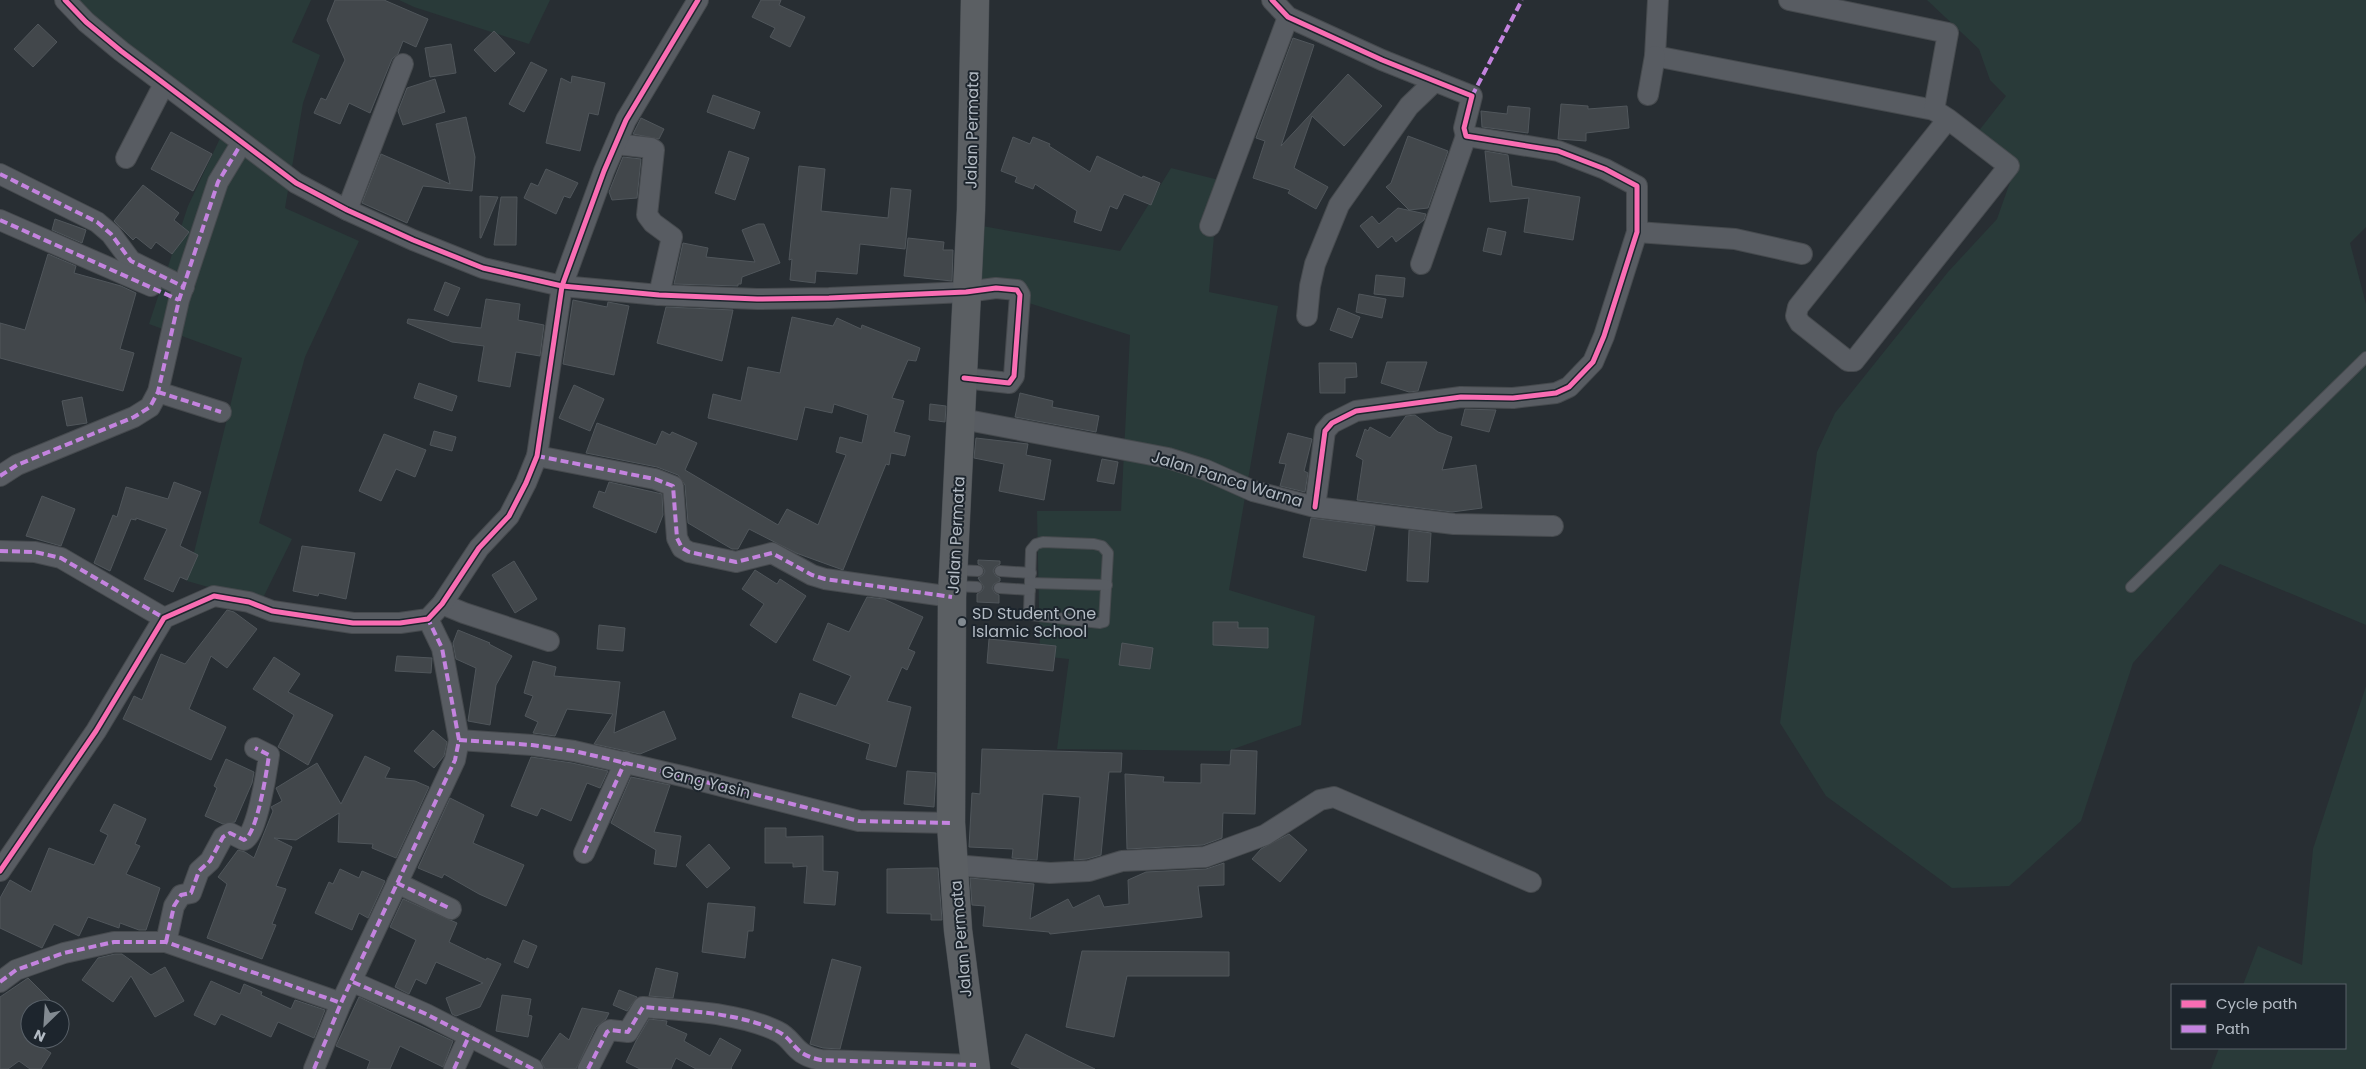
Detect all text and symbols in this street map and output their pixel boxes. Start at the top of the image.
street label: Jalan Permata [959,71,985,189]
street label: Jalan Panca Warna [1149,445,1305,513]
street label: Jalan Permata [941,476,971,594]
place label: SD Student One Islamic School [972,602,1096,643]
marker: SD Student One Islamic School [956,616,968,628]
street label: Gang Yasin [659,760,753,804]
street label: Jalan Permata [944,879,978,999]
legend [2171,984,2346,1049]
text: Cycle path [2216,993,2297,1014]
north arrow [20,999,70,1049]
text: Path [2216,1018,2250,1039]
text: N [31,1024,49,1047]

